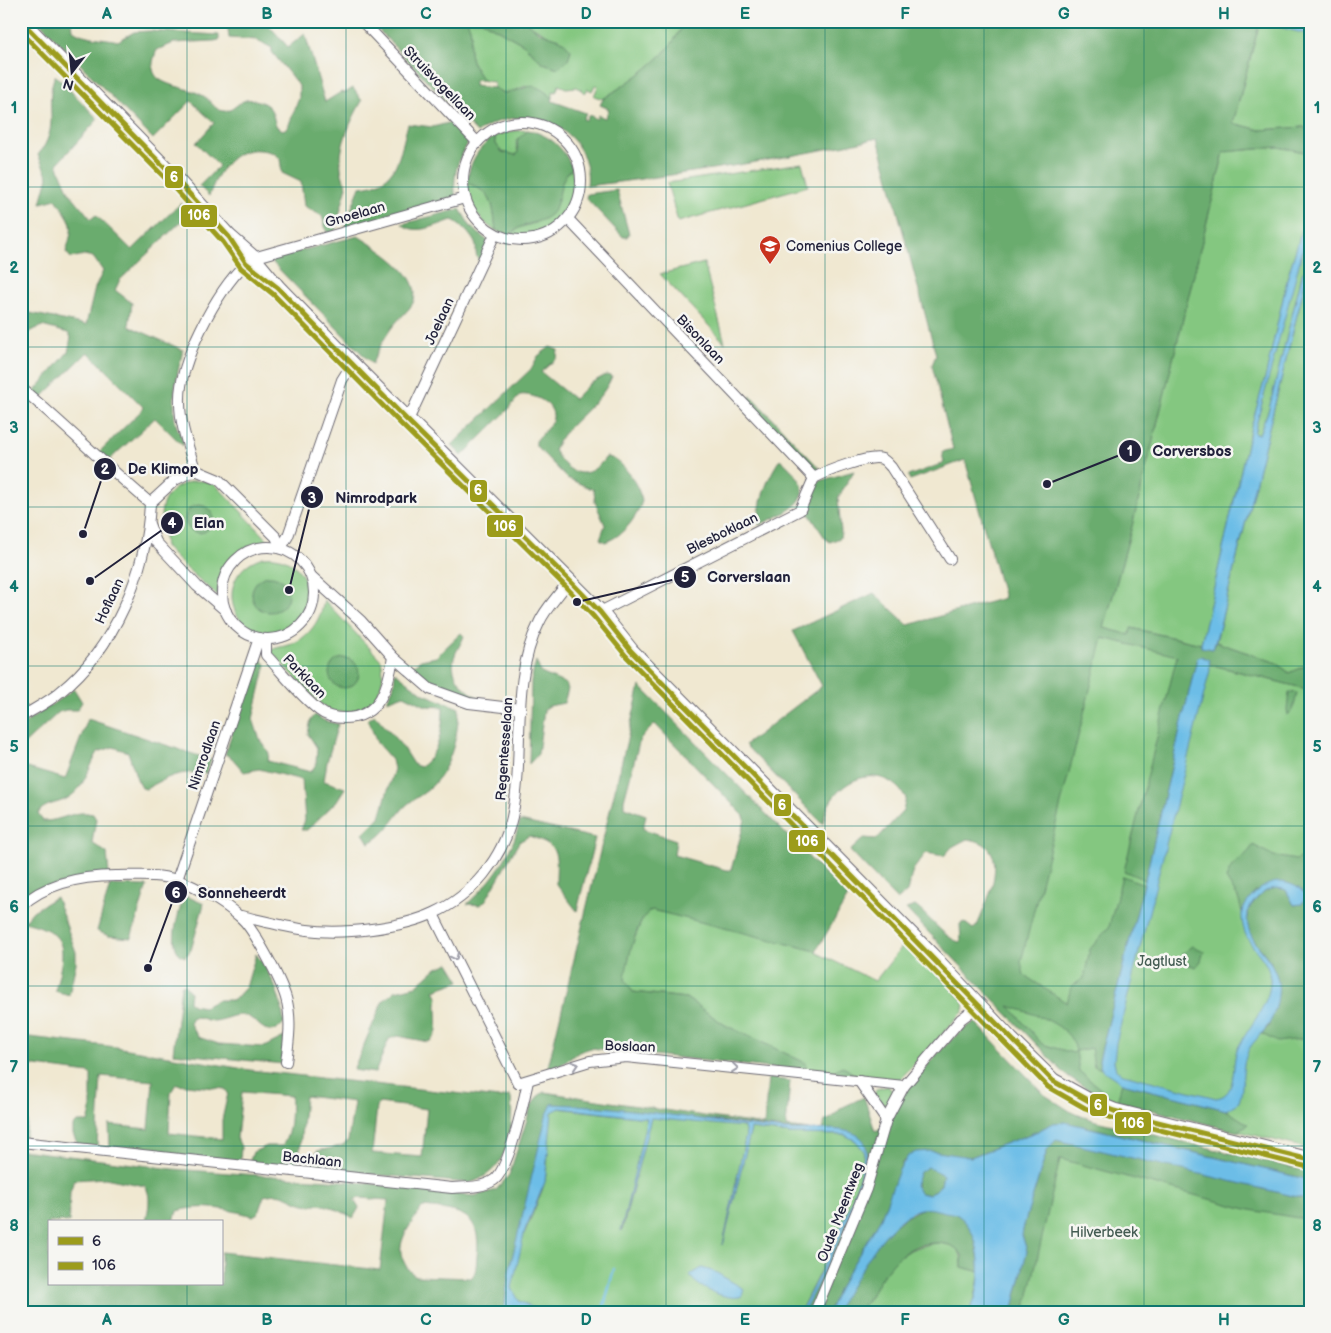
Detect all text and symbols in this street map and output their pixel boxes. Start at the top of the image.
text: A [101,5,112,24]
text: B [261,5,273,24]
text: C [420,5,432,24]
text: D [580,5,592,24]
text: E [740,5,750,24]
text: F [900,5,910,24]
text: G [1058,5,1070,24]
text: H [1218,5,1230,24]
street label: Struisvogellaan [400,43,479,124]
north arrow [48,48,98,98]
text: N [61,74,76,94]
text: 1 [11,99,17,118]
text: 1 [1314,99,1320,118]
line badge: 6 [164,165,184,189]
text: 6 [170,169,178,186]
street label: Gnoelaan [323,198,387,231]
line badge: 106 [180,204,218,228]
text: 106 [187,207,211,224]
school or university icon: Comenius College [758,234,782,265]
place label: Comenius College [786,238,902,255]
text: 2 [9,259,19,278]
text: 2 [1312,259,1322,278]
street label: Joelaan [421,295,458,347]
street label: Bisonlaan [673,311,729,368]
text: 3 [9,419,19,438]
text: 3 [1312,419,1322,438]
callout: Corversbos [1117,436,1241,466]
text: 1 [1127,442,1133,461]
text: Corversbos [1153,442,1231,461]
callout: De Klimop [92,454,208,484]
text: 2 [101,460,110,479]
text: De Klimop [128,460,199,479]
line badge: 6 [469,479,488,503]
callout: Nimrodpark [300,482,427,512]
text: 6 [474,482,482,499]
text: 3 [308,489,317,508]
text: Nimrodpark [335,489,417,508]
callout: Elan [159,508,235,538]
street label: Blesboklaan [684,509,761,558]
text: 4 [168,514,177,533]
text: Elan [194,514,224,533]
line badge: 106 [486,514,524,538]
text: 106 [493,518,517,535]
callout: Corverslaan [673,562,801,592]
text: 5 [681,568,690,587]
text: Corverslaan [707,568,791,587]
street label: Hoflaan [91,576,127,627]
text: 4 [9,578,19,597]
text: 4 [1312,578,1322,597]
street label: Parklaan [279,651,330,702]
street label: Regentesselaan [492,697,517,801]
street label: Nimrodlaan [185,718,224,792]
text: 5 [9,738,19,757]
text: 5 [1312,738,1322,757]
line badge: 6 [773,793,792,817]
text: 6 [778,797,786,814]
line badge: 106 [788,829,826,853]
text: 106 [795,833,819,850]
callout: Sonneheerdt [163,877,296,907]
text: 6 [171,884,181,903]
text: Sonneheerdt [198,884,286,903]
text: 6 [9,898,19,917]
text: 6 [1312,898,1322,917]
one-way arrow [449,952,459,961]
park label: Jagtlust [1137,953,1187,970]
street label: Boslaan [604,1037,656,1056]
text: 7 [10,1058,19,1077]
text: 7 [1313,1058,1322,1077]
one-way arrow [570,1061,578,1071]
one-way arrow [732,1062,740,1073]
line badge: 6 [1089,1093,1108,1117]
text: 6 [1094,1097,1102,1114]
line badge: 106 [1114,1111,1152,1135]
text: 106 [1121,1115,1145,1132]
street label: Bachlaan [281,1148,343,1171]
street label: Oude Meentweg [814,1160,867,1264]
text: 8 [9,1217,19,1236]
text: 8 [1312,1217,1322,1236]
legend [48,1220,222,1286]
park label: Hilverbeek [1070,1224,1138,1241]
text: 6 [92,1232,101,1251]
text: 106 [92,1256,116,1275]
text: A [101,1311,112,1330]
text: B [261,1311,273,1330]
text: C [420,1311,432,1330]
text: D [580,1311,592,1330]
text: E [740,1311,750,1330]
text: F [900,1311,910,1330]
text: G [1058,1311,1070,1330]
text: H [1218,1311,1230,1330]

